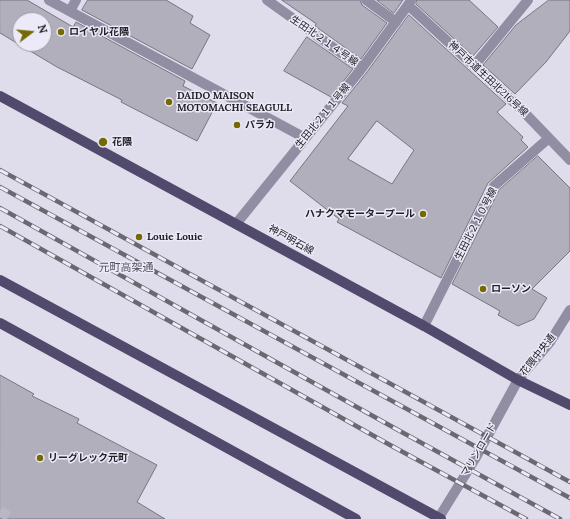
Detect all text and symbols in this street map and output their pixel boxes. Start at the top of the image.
north arrow [12,12,52,52]
street label: 生田北２１４号線 [288,13,360,69]
text: N [35,23,50,35]
place label: ロイヤル花隈 [69,26,129,38]
marker: ロイヤル花隈 [56,27,66,37]
street label: 神戸市道生田北216号線 [446,39,530,119]
street label: 生田北２１１号線 [293,81,353,151]
place label: DAIDO MAISON MOTOMACHI SEAGULL [177,90,292,114]
marker: DAIDO MAISON MOTOMACHI SEAGULL [164,97,174,107]
place label: パラカ [245,119,275,131]
marker: パラカ [232,120,242,130]
marker: 花隈 [97,136,109,148]
place label: 花隈 [112,136,132,148]
street label: 生田北２１０号線 [452,186,500,262]
place label: ハナクマモータープール [305,208,415,220]
marker: ハナクマモータープール [418,209,428,219]
street label: 神戸明石線 [266,223,316,257]
place label: Louie Louie [147,231,203,243]
marker: Louie Louie [134,232,144,242]
district label: 元町高架通 [99,261,153,275]
place label: ローソン [491,283,531,295]
marker: ローソン [478,284,488,294]
street label: 花隈中央通 [518,332,558,378]
street label: マリンロード [459,421,499,479]
place label: リーグレック元町 [48,452,128,464]
marker: リーグレック元町 [35,453,45,463]

